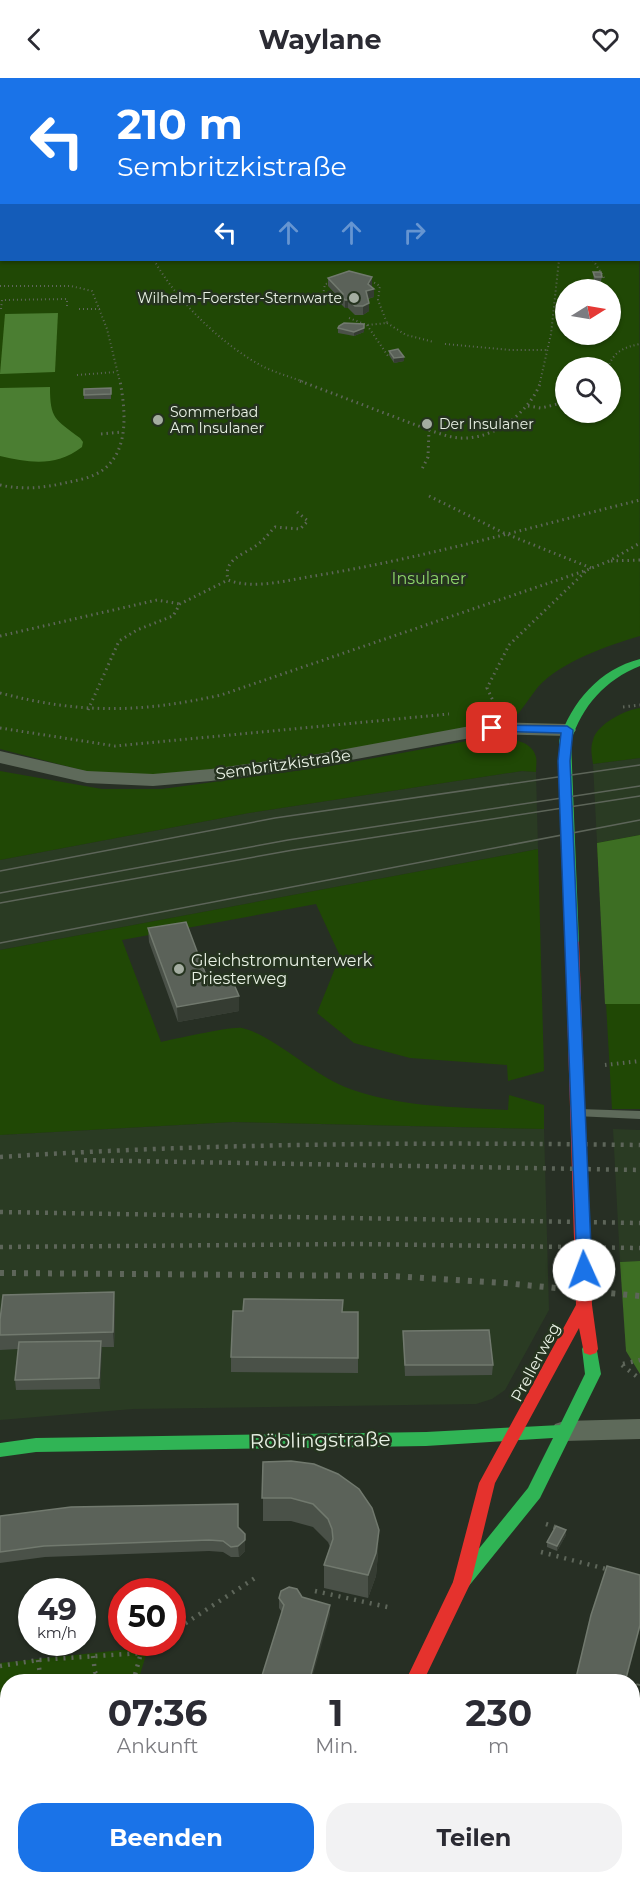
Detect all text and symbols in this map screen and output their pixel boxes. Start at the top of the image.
icon: back [18,23,51,56]
text: Waylane [258,23,382,56]
icon: heart [589,23,622,56]
text: 210 m [117,98,243,150]
icon: left [18,102,96,180]
text: Sembritzkistraße [117,150,347,183]
icon: left [209,216,242,249]
icon: ahead [272,216,305,249]
icon: ahead [335,216,368,249]
icon: right [398,216,431,249]
north arrow [555,279,621,345]
map controls [555,279,621,423]
place label: Wilhelm-Foerster-Sternwarte [137,289,342,307]
marker: Wilhelm-Foerster-Sternwarte [347,291,361,305]
button: search [555,357,621,423]
place label: Sommerbad Am Insulaner [170,403,264,437]
marker: Sommerbad Am Insulaner [151,413,165,427]
place label: Der Insulaner [439,415,534,433]
marker: Der Insulaner [420,417,434,431]
park label: Insulaner [392,569,466,588]
pin [466,702,517,753]
icon: arrive [475,711,508,744]
street label: Sembritzkistraße [214,746,352,783]
place label: Gleichstromunterwerk Priesterweg [191,951,373,988]
marker: Gleichstromunterwerk Priesterweg [172,962,186,976]
position arrow [552,1238,616,1302]
street label: Prellerweg [507,1320,564,1405]
street label: Röblingstraße [249,1427,391,1453]
speed limit sign: 50 [108,1578,186,1656]
text: 49 [37,1591,77,1628]
text: km/h [37,1623,77,1642]
text: 07:36 [108,1691,207,1735]
text: 1 [329,1691,343,1735]
text: 230 [465,1691,532,1735]
text: Ankunft [117,1734,198,1758]
text: Min. [315,1734,357,1758]
text: m [488,1734,509,1758]
button: Beenden [18,1803,314,1872]
button: Teilen [326,1803,622,1872]

